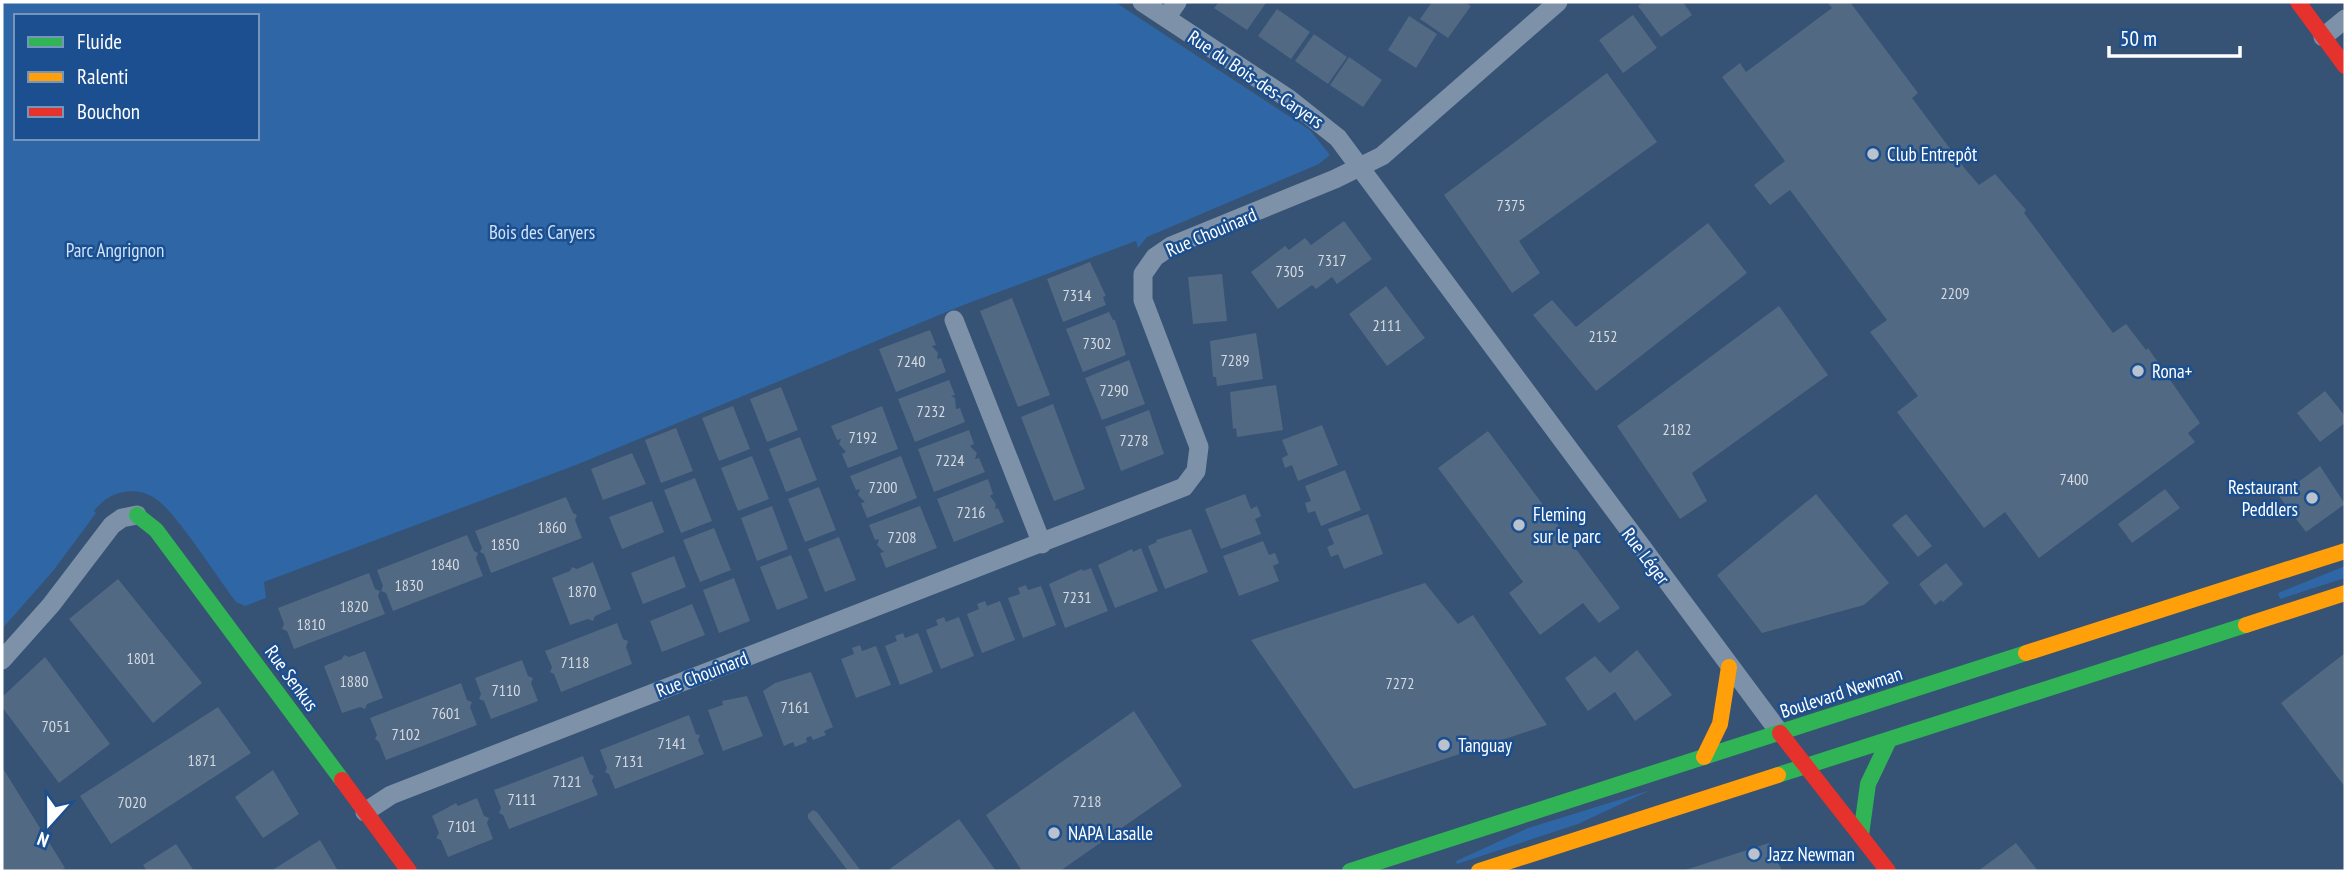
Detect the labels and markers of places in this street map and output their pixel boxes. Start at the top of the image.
place label: Club Entrepôt [1887,142,1978,166]
marker: Club Entrepôt [1865,146,1881,162]
place label: Rona+ [2152,359,2193,383]
marker: Rona+ [2130,363,2146,379]
place label: Restaurant Peddlers [2228,475,2299,521]
marker: Restaurant Peddlers [2304,490,2320,506]
place label: Fleming sur le parc [1533,502,1601,548]
marker: Fleming sur le parc [1511,517,1527,533]
place label: Tanguay [1458,733,1513,757]
marker: Tanguay [1436,737,1452,753]
place label: NAPA Lasalle [1068,821,1153,845]
marker: NAPA Lasalle [1046,825,1062,841]
place label: Jazz Newman [1767,842,1855,866]
marker: Jazz Newman [1746,846,1762,862]

